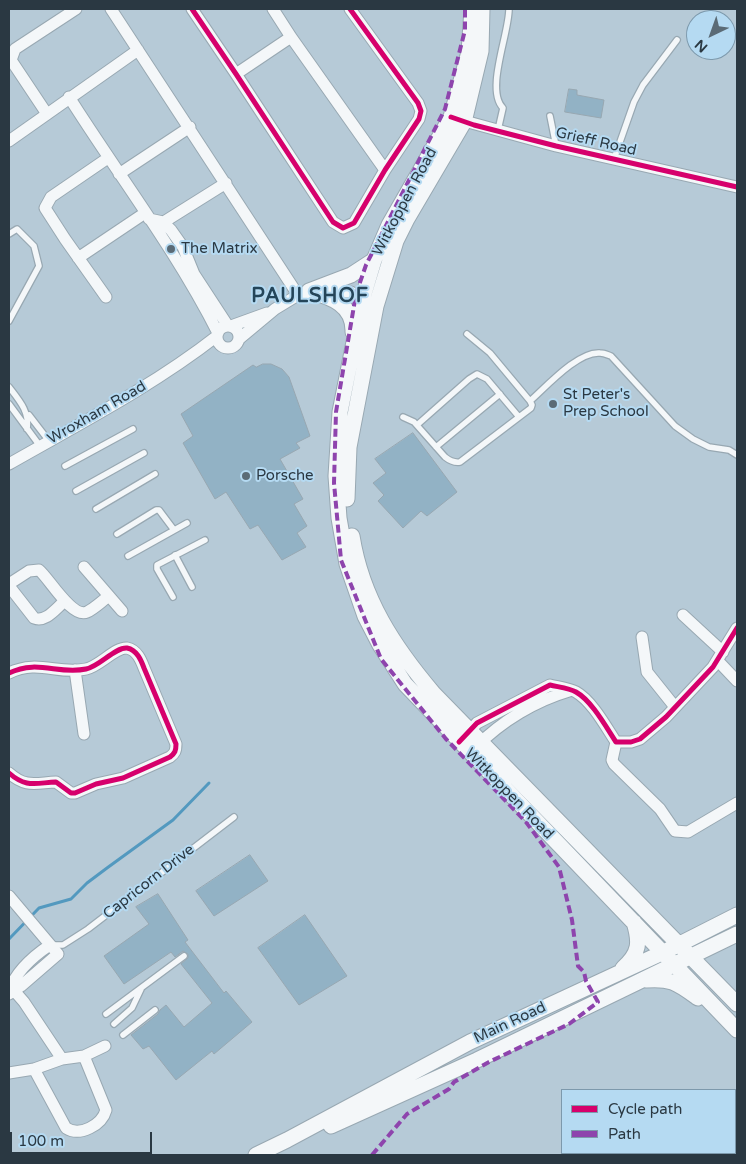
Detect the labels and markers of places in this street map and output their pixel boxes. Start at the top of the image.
place label: The Matrix [181,240,258,258]
marker: The Matrix [165,243,177,255]
place label: St Peter's Prep School [563,386,649,421]
marker: St Peter's Prep School [547,398,559,410]
place label: Porsche [256,467,314,485]
marker: Porsche [240,470,252,482]

